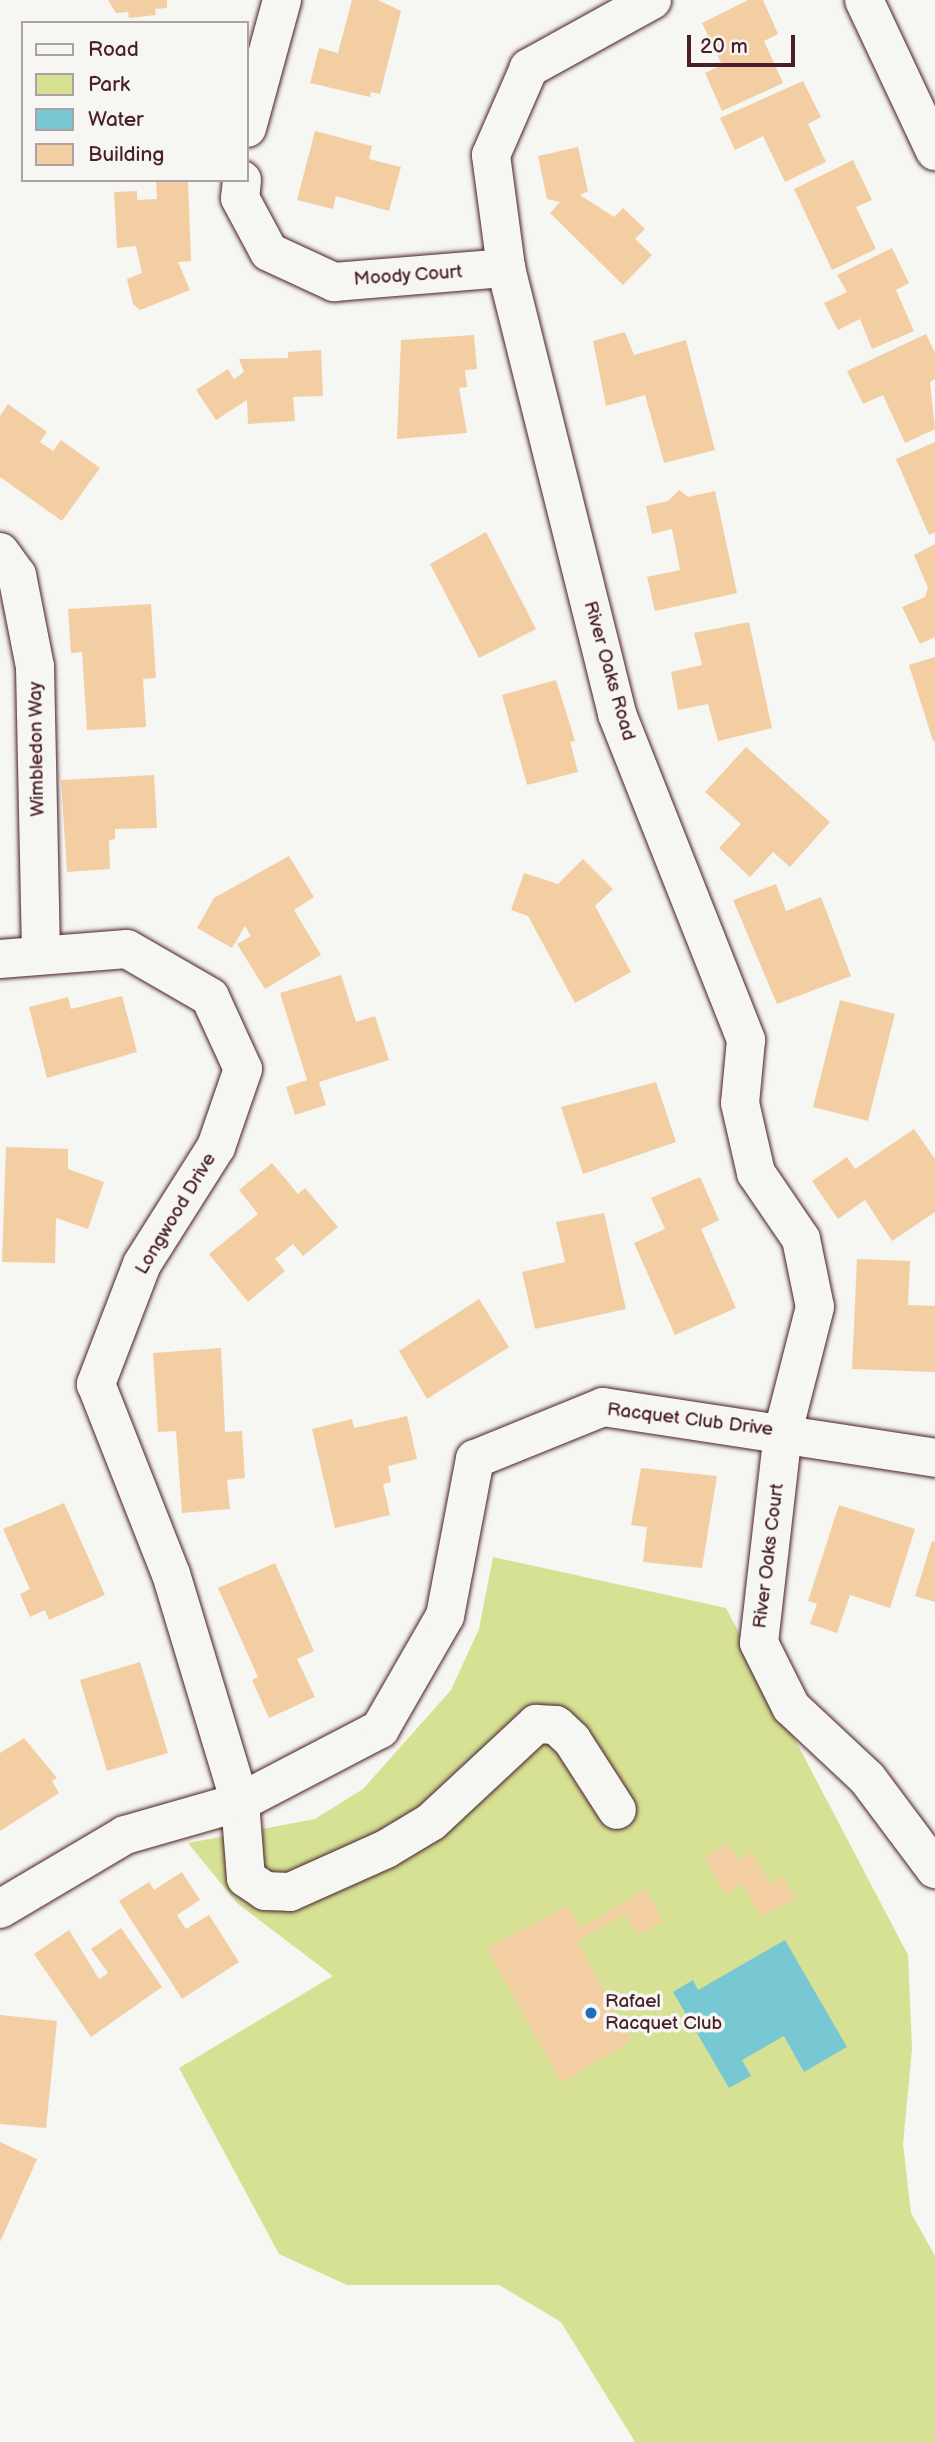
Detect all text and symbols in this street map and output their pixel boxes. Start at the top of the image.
legend [21,21,248,182]
scale bar [690,21,799,65]
text: 20 m [700,34,748,59]
text: Road [88,37,139,62]
text: Park [88,72,130,97]
text: Water [88,107,144,132]
text: Building [88,142,164,167]
street label: Moody Court [352,261,464,291]
street label: River Oaks Road [578,599,640,743]
street label: Wimbledon Way [24,681,50,817]
street label: Longwood Drive [131,1149,221,1279]
street label: Racquet Club Drive [606,1399,774,1441]
street label: River Oaks Court [749,1482,789,1630]
place label: Rafael Racquet Club [605,1991,722,2035]
marker: Rafael Racquet Club [583,2005,599,2021]

